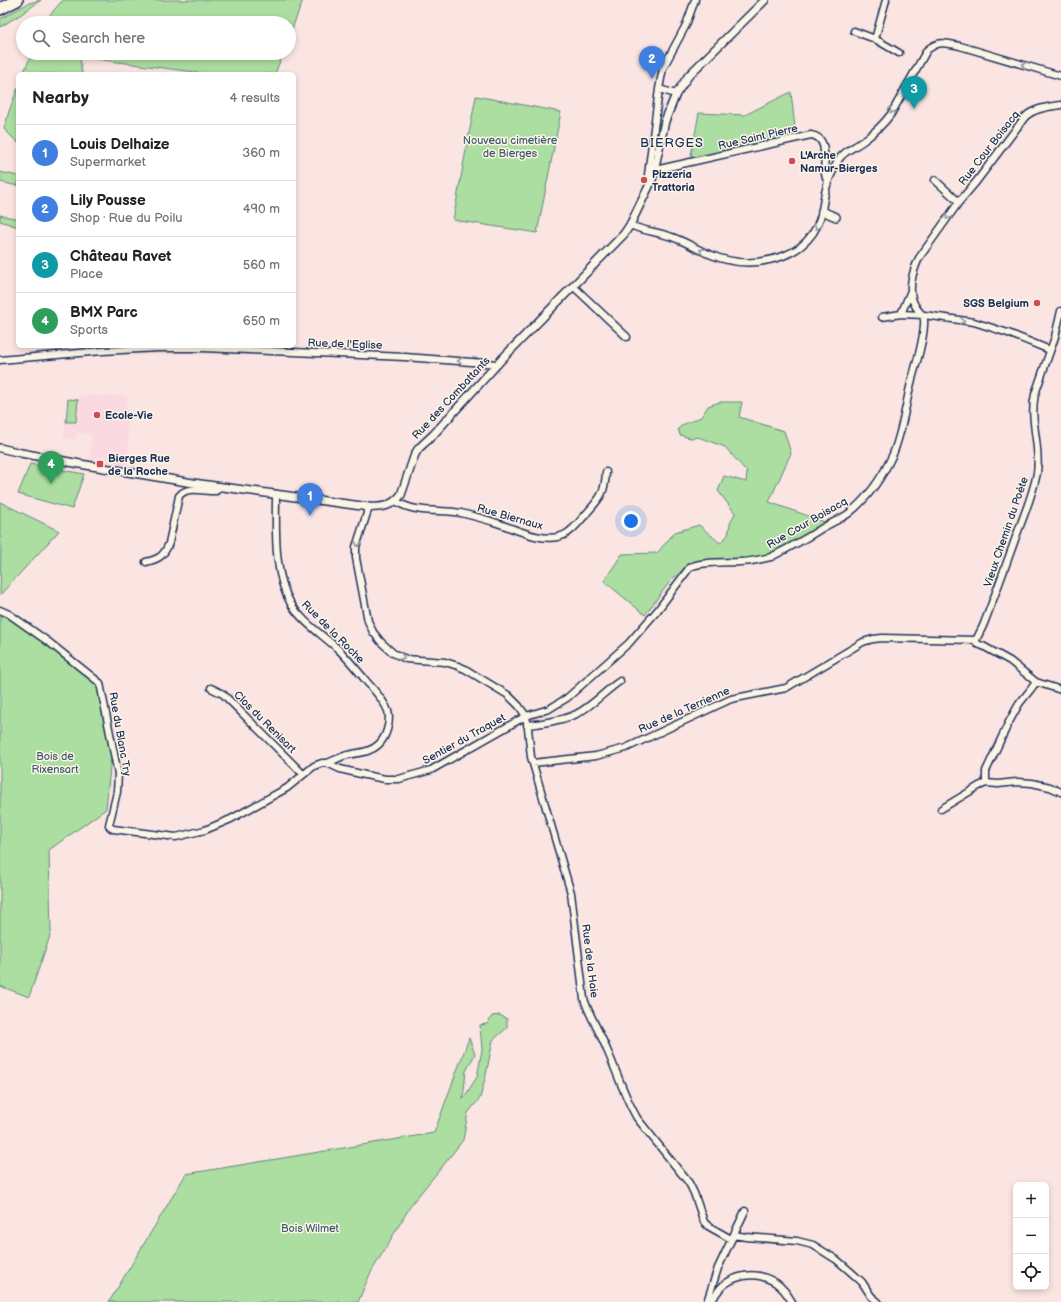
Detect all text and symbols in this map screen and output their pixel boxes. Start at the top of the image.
search box [16,16,296,60]
icon: search [30,27,52,49]
text: Search here [62,29,145,48]
pin: 2 [639,46,665,79]
one-way arrow [1020,61,1027,70]
pin: 3 [901,76,927,109]
text: Nearby [32,88,89,108]
text: 4 results [230,90,280,106]
one-way arrow [890,107,897,114]
street label: Rue Cour Boisacq [956,108,1022,188]
street label: Rue Saint Pierre [717,121,800,153]
park label: Nouveau cimetière de Bierges [463,134,558,160]
text: Louis Delhaize [70,135,169,154]
district label: BIERGES [640,135,704,151]
text: 1 [42,145,48,161]
text: 360 m [242,145,280,161]
place label: L'Arche Namur-Bierges [800,149,878,175]
text: Supermarket [70,154,146,170]
marker: L'Arche Namur-Bierges [787,156,797,166]
place label: Pizzeria Trattoria [652,168,695,194]
marker: Pizzeria Trattoria [639,175,649,185]
text: Lily Pousse [70,191,146,210]
text: 2 [41,201,49,217]
text: 490 m [243,201,280,217]
text: Shop · Rue du Poilu [70,210,183,226]
one-way arrow [945,213,953,220]
one-way arrow [814,222,822,230]
text: Château Ravet [70,247,171,266]
one-way arrow [699,248,706,256]
text: 3 [41,257,49,273]
text: 560 m [243,257,280,273]
text: Place [70,266,103,282]
place label: SGS Belgium [963,297,1029,310]
marker: SGS Belgium [1032,298,1042,308]
text: BMX Parc [70,303,138,322]
text: 4 [41,313,49,329]
text: 650 m [243,313,280,329]
one-way arrow [959,316,965,325]
text: Sports [70,322,108,338]
street label: Rue de l'Eglise [307,336,383,352]
street label: Rue des Combattants [409,354,493,442]
one-way arrow [456,356,463,365]
place label: Ecole-Vie [105,409,153,422]
marker: Ecole-Vie [92,410,102,420]
pin: 4 [38,451,64,484]
place label: Bierges Rue de la Roche [108,452,170,478]
marker: Bierges Rue de la Roche [95,459,105,469]
street label: Vieux Chemin du Poète [981,475,1031,589]
pin: 1 [297,483,323,516]
street label: Rue Cour Boisacq [764,495,850,551]
street label: Rue Biernaux [476,501,544,533]
your location [621,511,641,531]
one-way arrow [354,541,362,547]
street label: Rue de la Roche [299,598,367,666]
one-way arrow [399,652,406,660]
street label: Rue de la Terrienne [636,684,732,736]
street label: Clos du Renisart [231,688,299,756]
street label: Rue du Blanc Try [106,691,134,777]
street label: Sentier du Traquet [420,711,508,767]
park label: Bois de Rixensart [31,750,79,776]
street label: Rue de la Haie [579,923,601,999]
map controls [1013,1182,1049,1290]
button: + [1013,1182,1049,1218]
button: − [1013,1218,1049,1254]
park label: Bois Wilmet [281,1222,340,1235]
button: locate [1013,1254,1049,1290]

